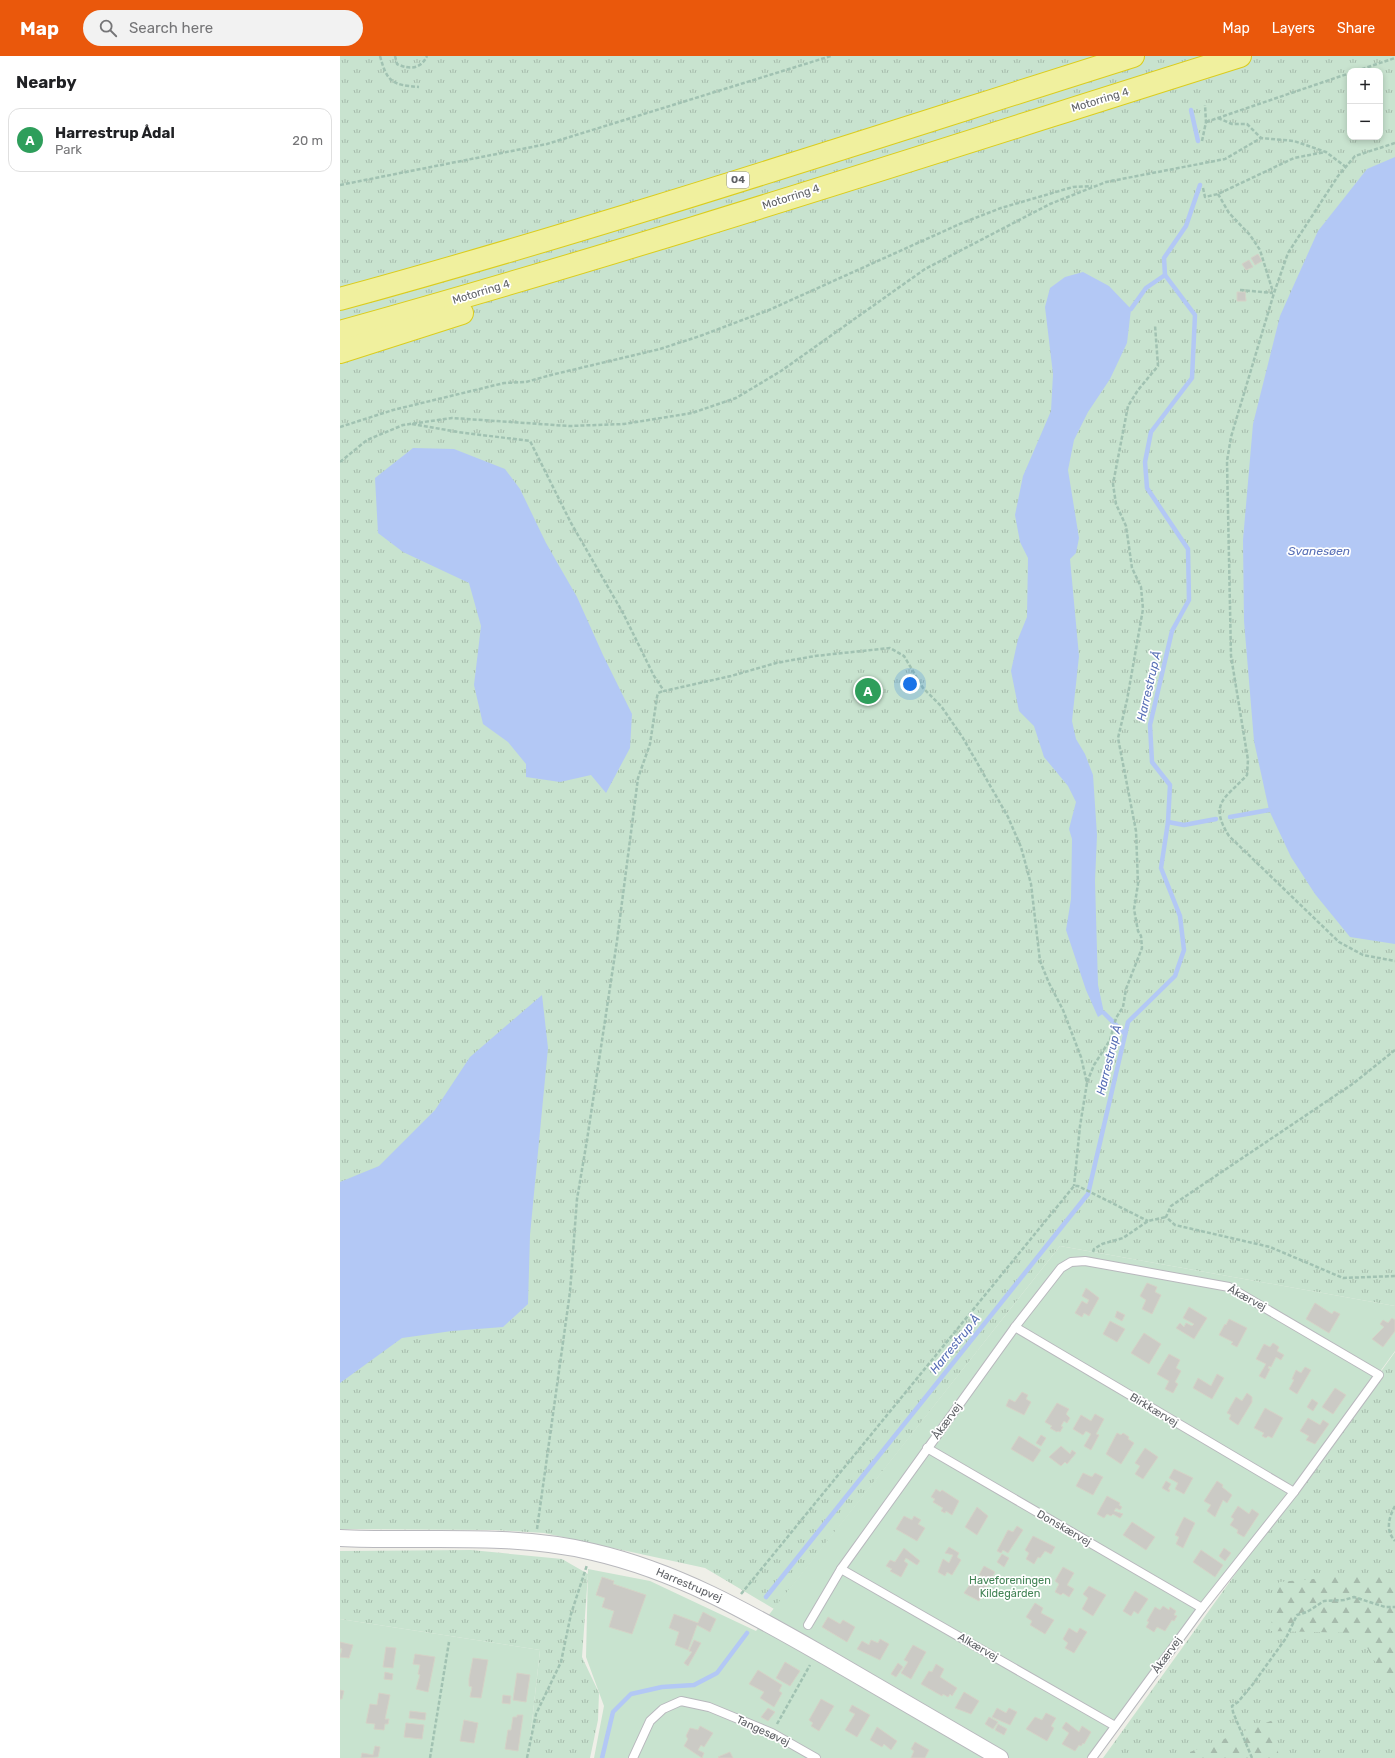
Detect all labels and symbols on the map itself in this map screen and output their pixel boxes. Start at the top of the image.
street label: Motorring 4 [1070,85,1130,115]
road number: O4 [727,172,749,188]
street label: Motorring 4 [761,182,821,212]
street label: Motorring 4 [451,277,511,307]
water label: Svanesøen [1288,544,1350,558]
water label: Harrestrup Å [1134,649,1164,723]
your location [900,674,920,694]
pin: A [855,676,881,706]
water label: Harrestrup Å [1094,1023,1124,1097]
street label: Åkærvej [1226,1282,1269,1314]
water label: Harrestrup Å [927,1312,983,1376]
street label: Birkkærvej [1127,1390,1181,1430]
street label: Åkærvej [929,1400,965,1442]
street label: Donskærvej [1035,1507,1094,1549]
street label: Harrestrupvej [654,1565,724,1605]
park label: Haveforeningen Kildegården [969,1574,1051,1600]
street label: Alkærvej [956,1630,1001,1664]
street label: Åkærvej [1149,1634,1185,1676]
street label: Tangesøvej [734,1713,792,1749]

